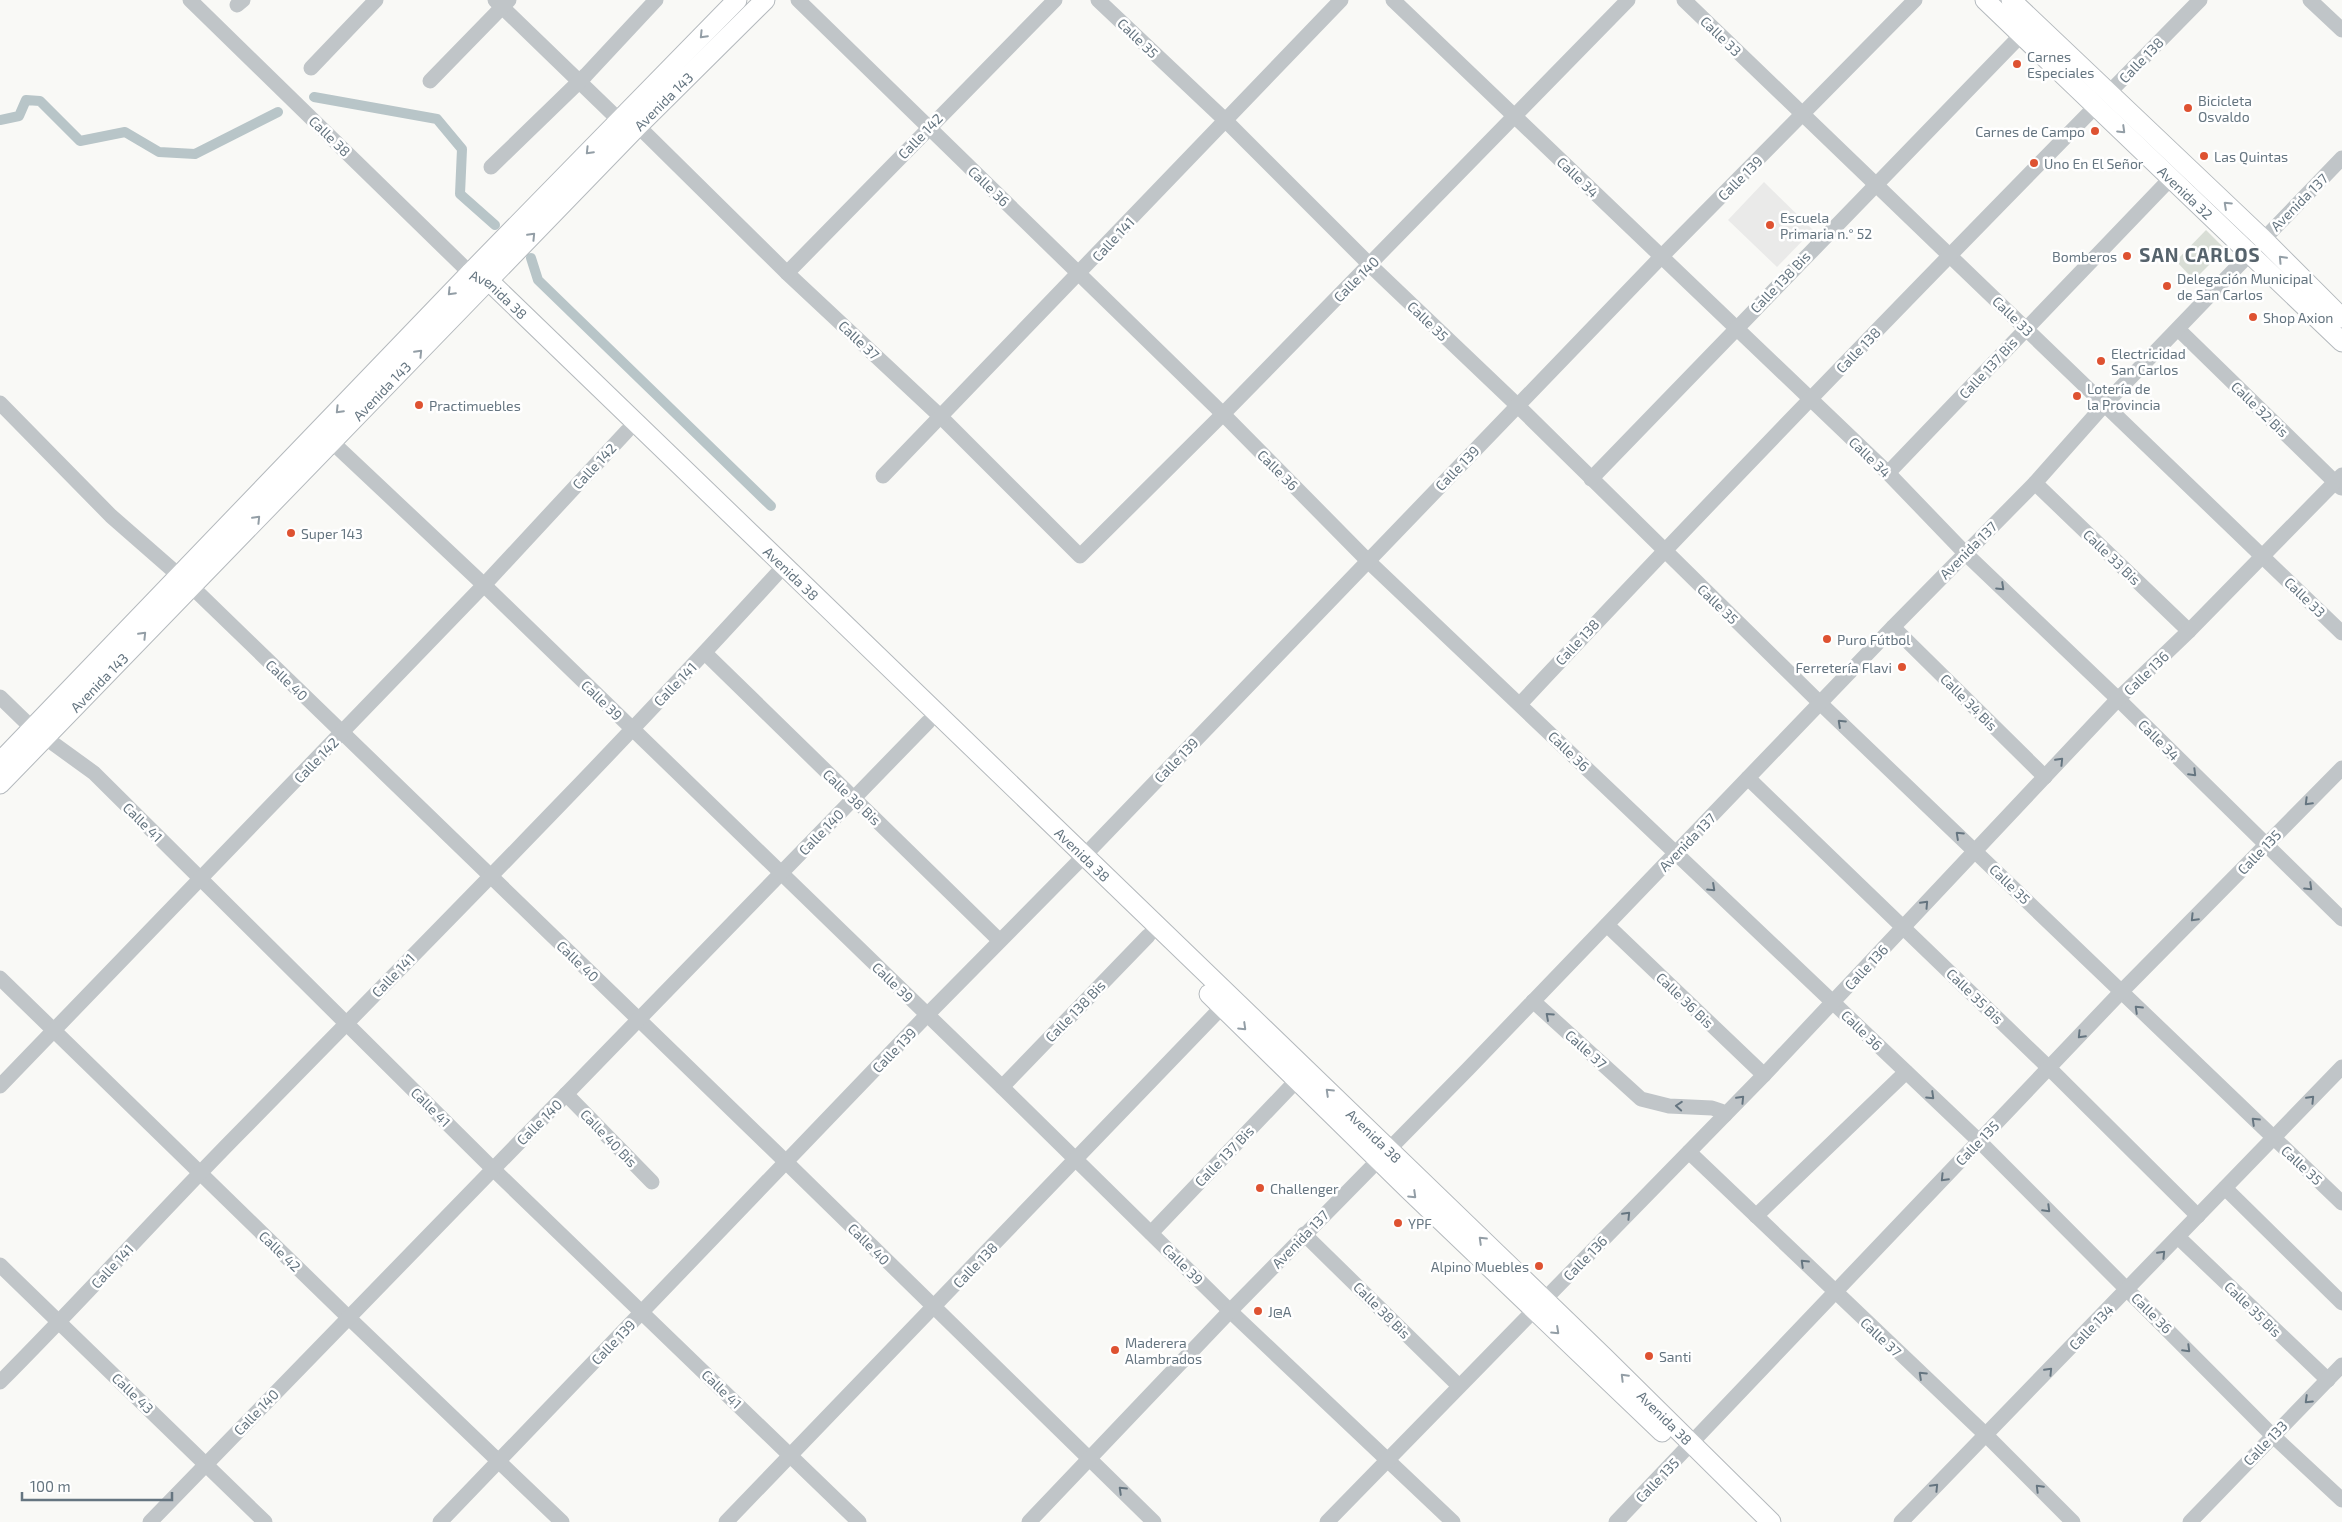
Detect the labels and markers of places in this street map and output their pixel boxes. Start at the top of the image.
place label: Carnes Especiales [2027,48,2094,81]
marker: Carnes Especiales [2011,58,2023,70]
place label: Bicicleta Osvaldo [2198,92,2252,125]
marker: Bicicleta Osvaldo [2182,102,2194,114]
place label: Carnes de Campo [1975,123,2085,140]
marker: Carnes de Campo [2089,125,2101,137]
place label: Las Quintas [2214,148,2288,165]
marker: Las Quintas [2198,150,2210,162]
place label: Uno En El Señor [2044,155,2144,172]
marker: Uno En El Señor [2028,157,2040,169]
place label: Escuela Primaria n.° 52 [1780,209,1872,242]
marker: Escuela Primaria n.° 52 [1764,219,1776,231]
place label: Bomberos [2052,248,2117,265]
marker: Bomberos [2121,250,2133,262]
place label: Delegación Municipal de San Carlos [2177,270,2313,303]
marker: Delegación Municipal de San Carlos [2161,280,2173,292]
place label: Shop Axion [2263,309,2334,326]
marker: Shop Axion [2247,311,2259,323]
place label: Electricidad San Carlos [2111,345,2186,378]
marker: Electricidad San Carlos [2095,355,2107,367]
place label: Lotería de la Provincia [2087,380,2161,413]
marker: Lotería de la Provincia [2071,390,2083,402]
place label: Practimuebles [429,397,521,414]
marker: Practimuebles [413,399,425,411]
place label: Super 143 [301,525,363,542]
marker: Super 143 [285,527,297,539]
place label: Puro Fútbol [1837,631,1911,648]
marker: Puro Fútbol [1821,633,1833,645]
place label: Ferretería Flavi [1796,659,1892,676]
marker: Ferretería Flavi [1896,661,1908,673]
place label: Challenger [1270,1180,1339,1197]
marker: Challenger [1254,1182,1266,1194]
place label: YPF [1408,1215,1432,1232]
marker: YPF [1392,1217,1404,1229]
place label: Alpino Muebles [1431,1258,1529,1275]
marker: Alpino Muebles [1533,1260,1545,1272]
place label: J@A [1268,1303,1292,1320]
marker: J@A [1252,1305,1264,1317]
place label: Maderera Alambrados [1125,1334,1202,1367]
marker: Maderera Alambrados [1109,1344,1121,1356]
place label: Santi [1659,1348,1691,1365]
marker: Santi [1643,1350,1655,1362]

